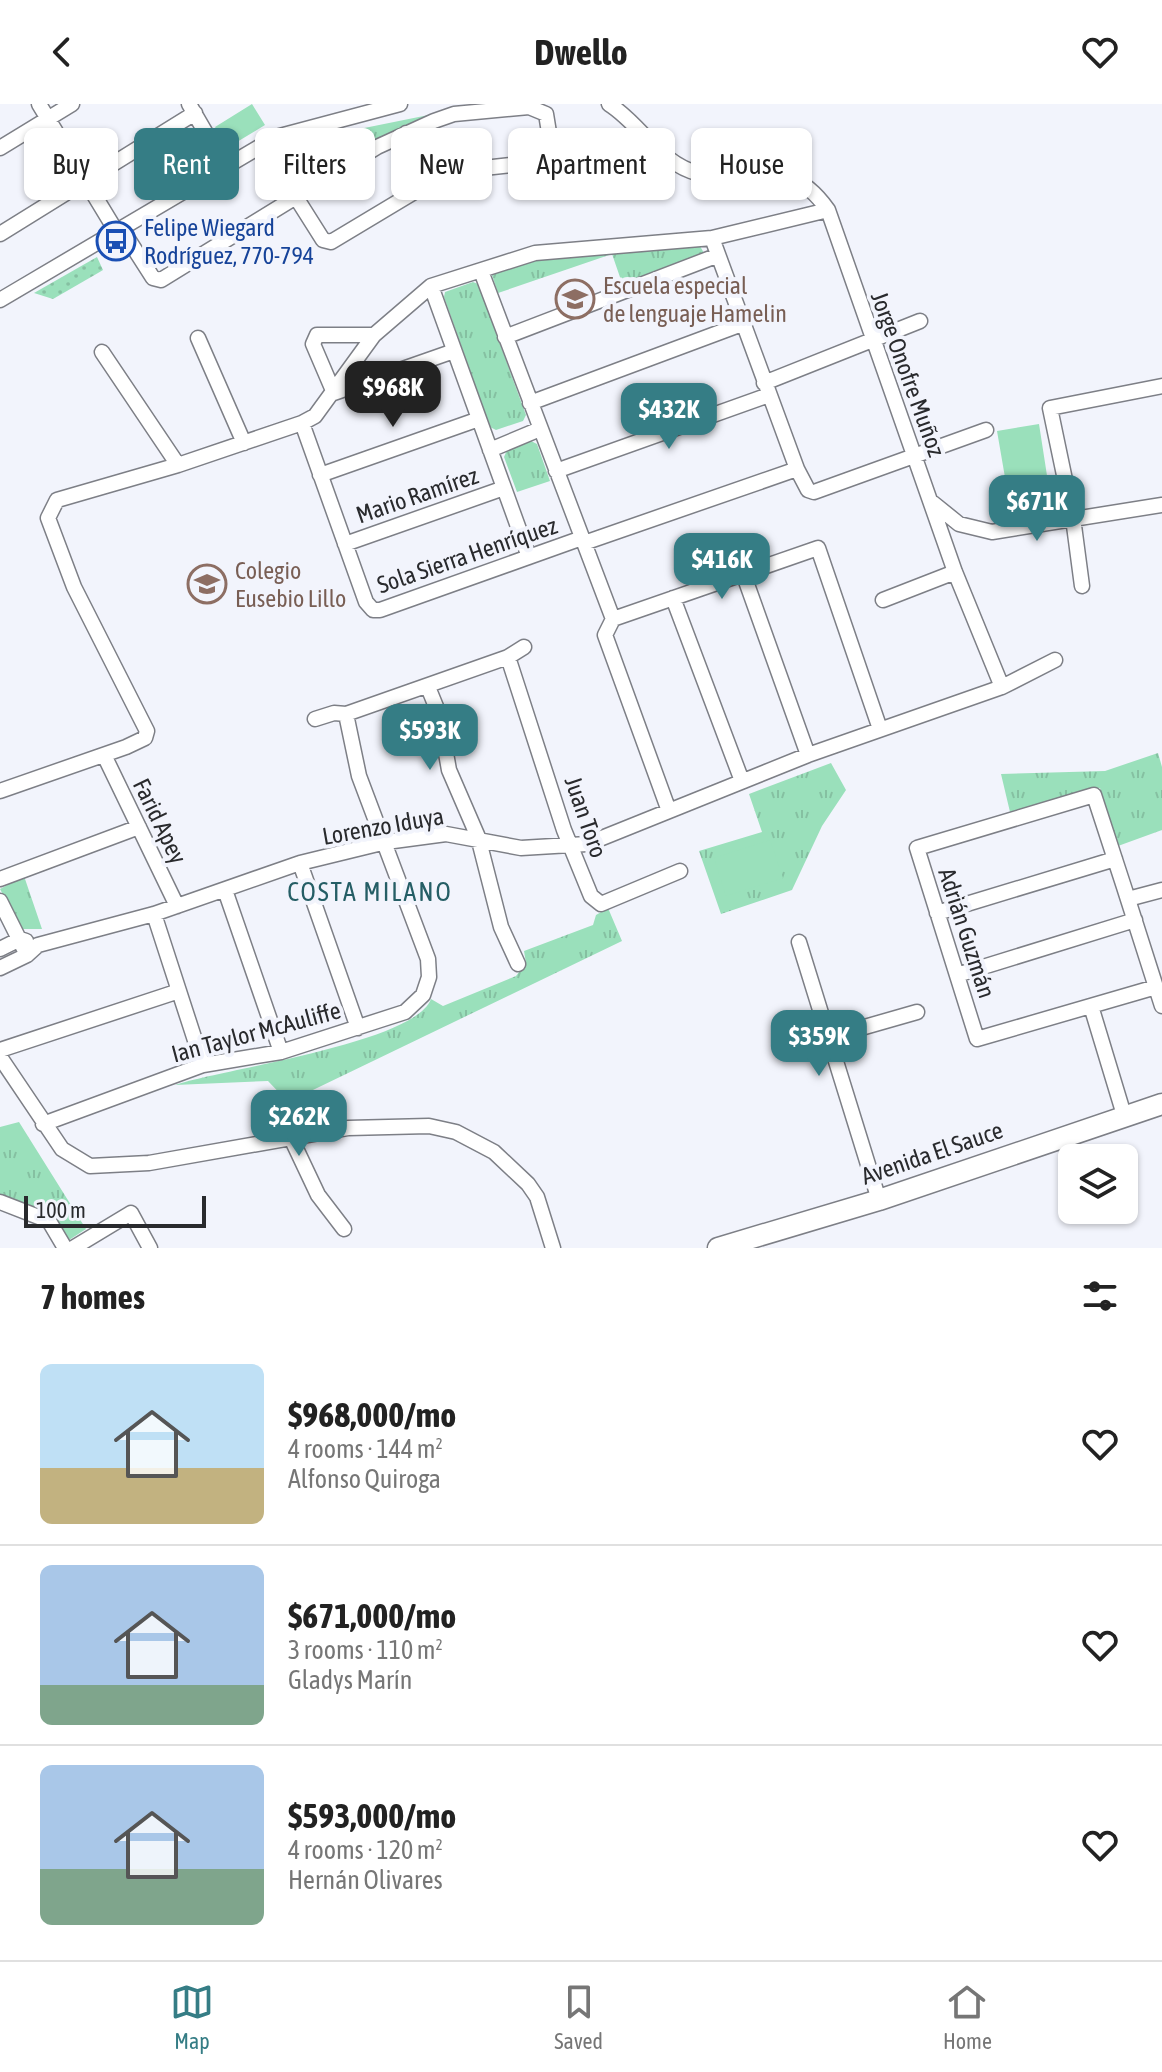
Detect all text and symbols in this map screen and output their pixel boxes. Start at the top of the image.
icon: back [40,30,84,74]
icon: heart [1078,30,1122,74]
text: Dwello [534,31,628,73]
chip: Buy [24,128,118,200]
chip: Rent [134,128,239,200]
chip: Filters [255,128,375,200]
chip: New [391,128,492,200]
chip: Apartment [508,128,675,200]
chip: House [691,128,812,200]
place label: Felipe Wiegard Rodríguez, 770-794 [144,214,314,269]
bus stop icon: Felipe Wiegard Rodríguez, 770-794 [95,220,137,262]
place label: Escuela especial de lenguaje Hamelin [603,272,787,327]
school or university icon: Escuela especial de lenguaje Hamelin [554,278,596,320]
street label: Jorge Onofre Muñoz [866,288,950,460]
pin: $968K [337,361,449,429]
text: $968K [363,372,423,402]
pin: $432K [613,383,725,451]
text: $432K [639,394,699,424]
street label: Mario Ramírez [353,461,482,528]
pin: $671K [981,475,1093,543]
text: $671K [1007,486,1067,516]
street label: Sola Sierra Henríquez [374,511,561,598]
pin: $416K [666,533,778,601]
text: $416K [692,544,752,574]
place label: Colegio Eusebio Lillo [235,557,346,612]
school or university icon: Colegio Eusebio Lillo [186,563,228,605]
pin: $593K [374,704,486,772]
text: $593K [400,715,460,745]
street label: Juan Toro [560,773,612,861]
street label: Farid Apey [128,774,192,868]
street label: Lorenzo Iduya [320,802,446,850]
street label: Adrián Guzmán [933,865,1001,1001]
district label: COSTA MILANO [287,877,453,907]
street label: Ian Taylor McAuliffe [168,996,344,1068]
pin: $359K [763,1010,875,1078]
text: $359K [789,1021,849,1051]
pin: $262K [243,1090,355,1158]
text: $262K [269,1101,329,1131]
street label: Avenida El Sauce [858,1116,1006,1190]
map controls [1058,1144,1138,1224]
button: layers [1058,1144,1138,1224]
scale bar [24,1192,206,1228]
text: 100 m [36,1197,86,1223]
icon: filters [1078,1274,1122,1318]
text: 7 homes [40,1277,145,1316]
text: $968,000/mo [288,1395,456,1434]
icon: home [104,1396,200,1492]
icon: heart [1078,1422,1122,1466]
text: 4 rooms · 144 m² [288,1434,443,1464]
text: Alfonso Quiroga [288,1464,441,1494]
text: $671,000/mo [288,1596,456,1635]
icon: home [104,1597,200,1693]
icon: heart [1078,1623,1122,1667]
text: 3 rooms · 110 m² [288,1635,443,1665]
text: Gladys Marín [288,1665,412,1695]
text: $593,000/mo [288,1796,456,1835]
icon: home [104,1797,200,1893]
icon: heart [1078,1823,1122,1867]
text: 4 rooms · 120 m² [288,1835,443,1865]
text: Hernán Olivares [288,1865,443,1895]
tab: Map [170,1980,214,2054]
tab: Saved [554,1980,603,2054]
tab: Home [943,1980,992,2054]

